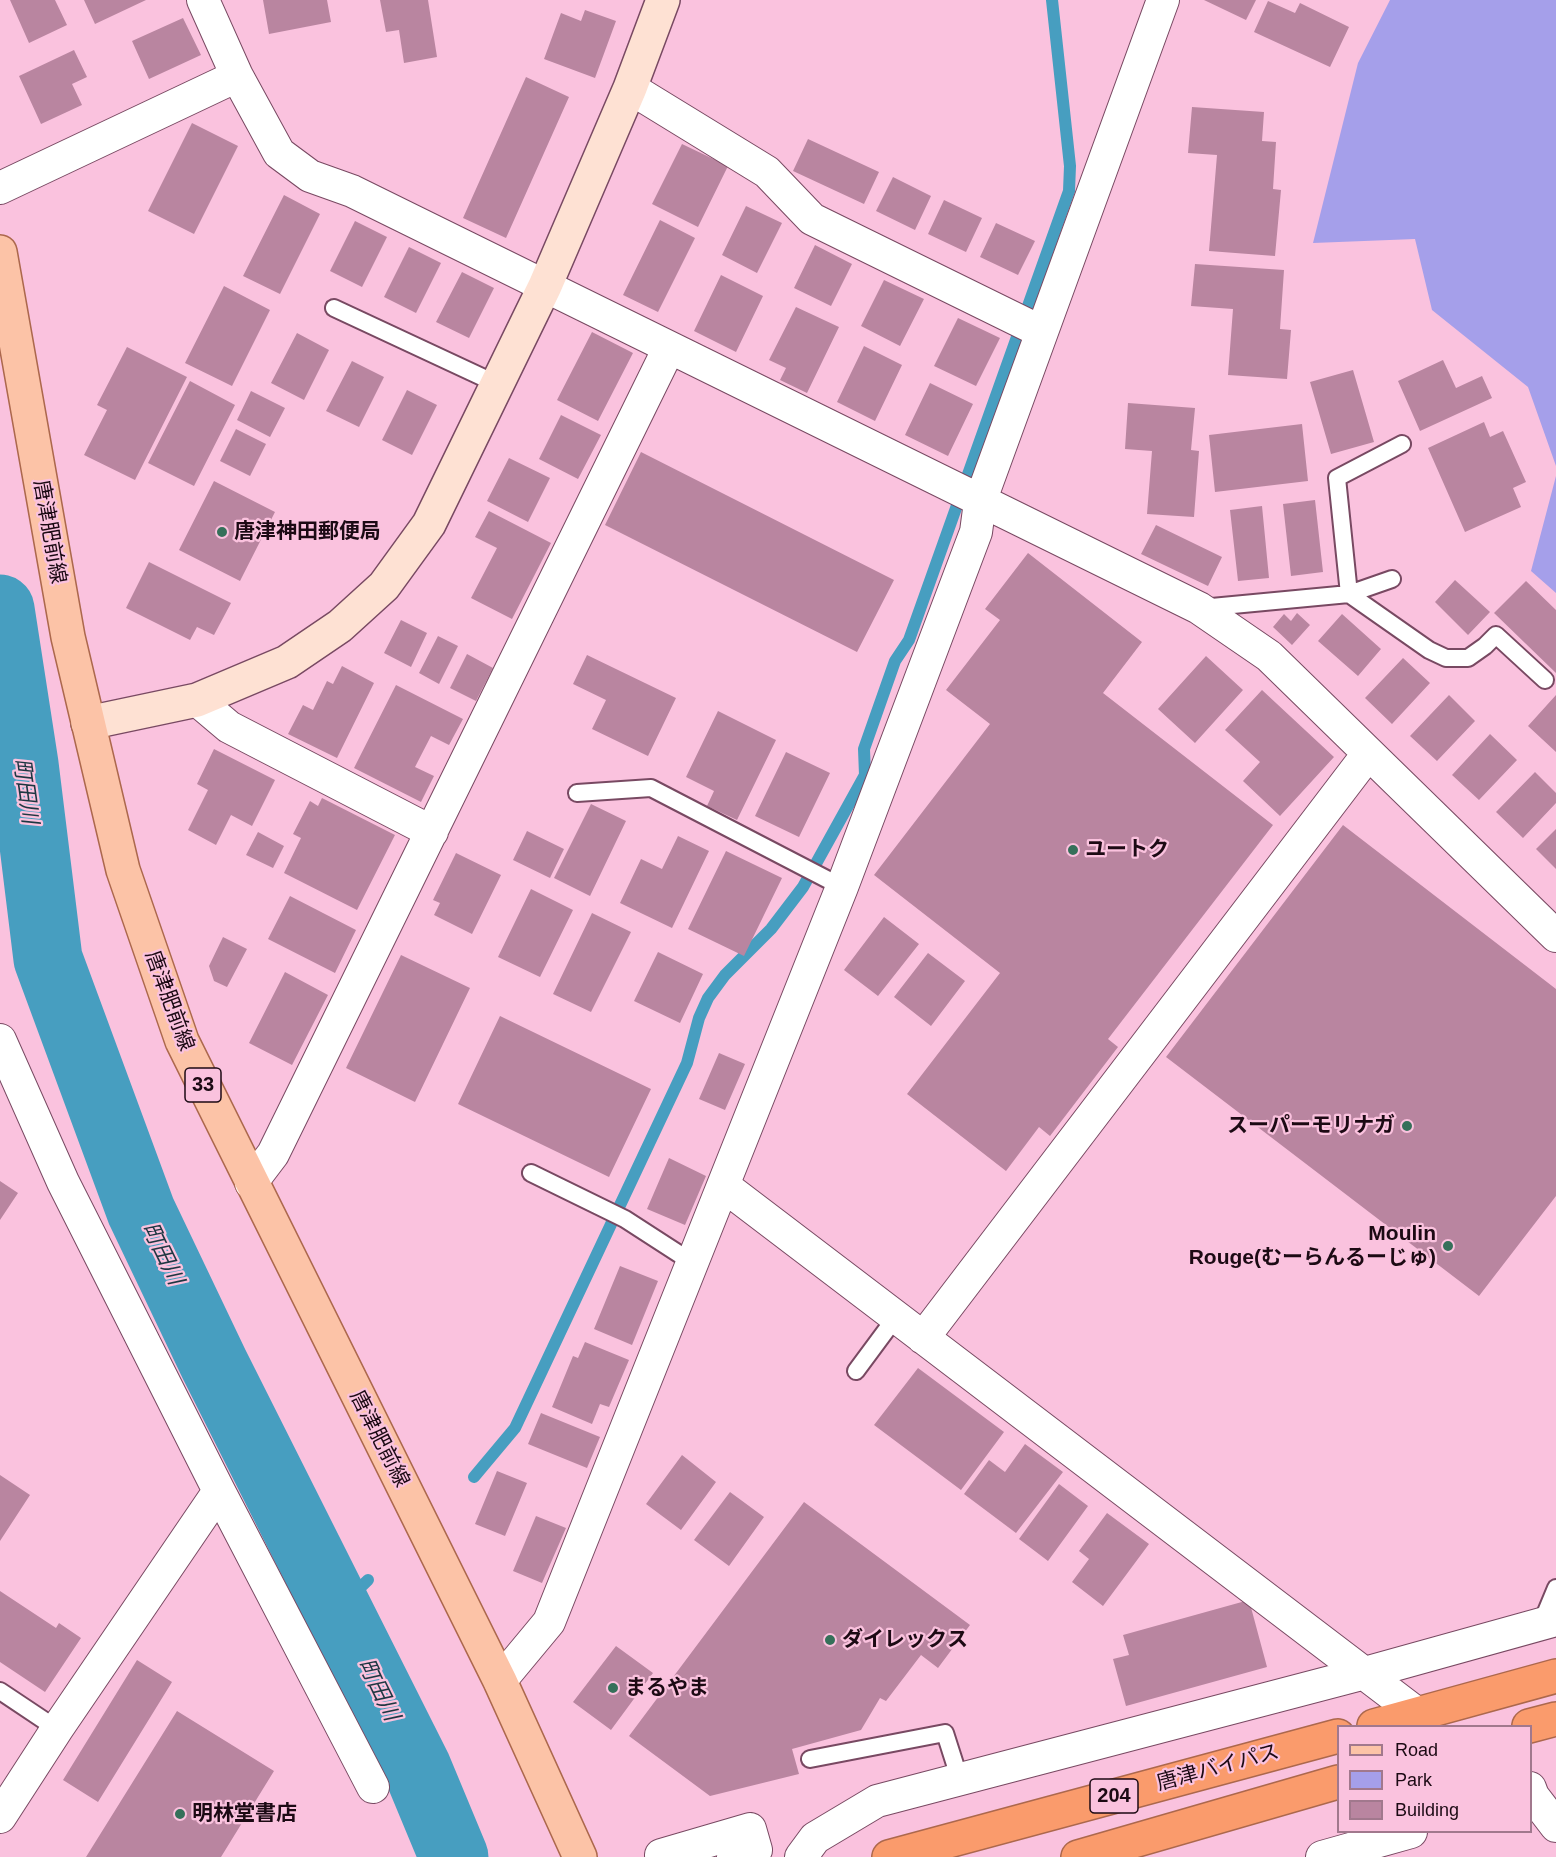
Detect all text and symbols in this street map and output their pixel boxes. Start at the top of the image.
street label: 唐津肥前線 [27,478,71,586]
place label: 唐津神田郵便局 [234,519,381,545]
marker: 唐津神田郵便局 [215,525,229,539]
water label: 町田川 [7,756,43,826]
place label: ユートク [1085,837,1169,863]
marker: ユートク [1066,843,1080,857]
street label: 唐津肥前線 [139,947,199,1055]
road number: 33 [185,1068,221,1102]
place label: スーパーモリナガ [1227,1113,1395,1139]
marker: スーパーモリナガ [1400,1119,1414,1133]
water label: 町田川 [136,1219,188,1289]
place label: Moulin Rouge(むーらんるーじゅ) [1189,1221,1436,1271]
marker: Moulin Rouge(むーらんるーじゅ) [1441,1239,1455,1253]
street label: 唐津肥前線 [344,1387,414,1491]
place label: ダイレックス [842,1627,968,1653]
marker: ダイレックス [823,1633,837,1647]
water label: 町田川 [352,1655,404,1725]
place label: まるやま [625,1675,709,1701]
marker: まるやま [606,1681,620,1695]
legend [1337,1725,1532,1833]
street label: 唐津バイパス [1154,1740,1282,1796]
text: Road [1395,1740,1438,1760]
text: Park [1395,1770,1432,1790]
road number: 204 [1090,1779,1138,1813]
text: Building [1395,1800,1459,1820]
place label: 明林堂書店 [192,1801,297,1827]
marker: 明林堂書店 [173,1807,187,1821]

